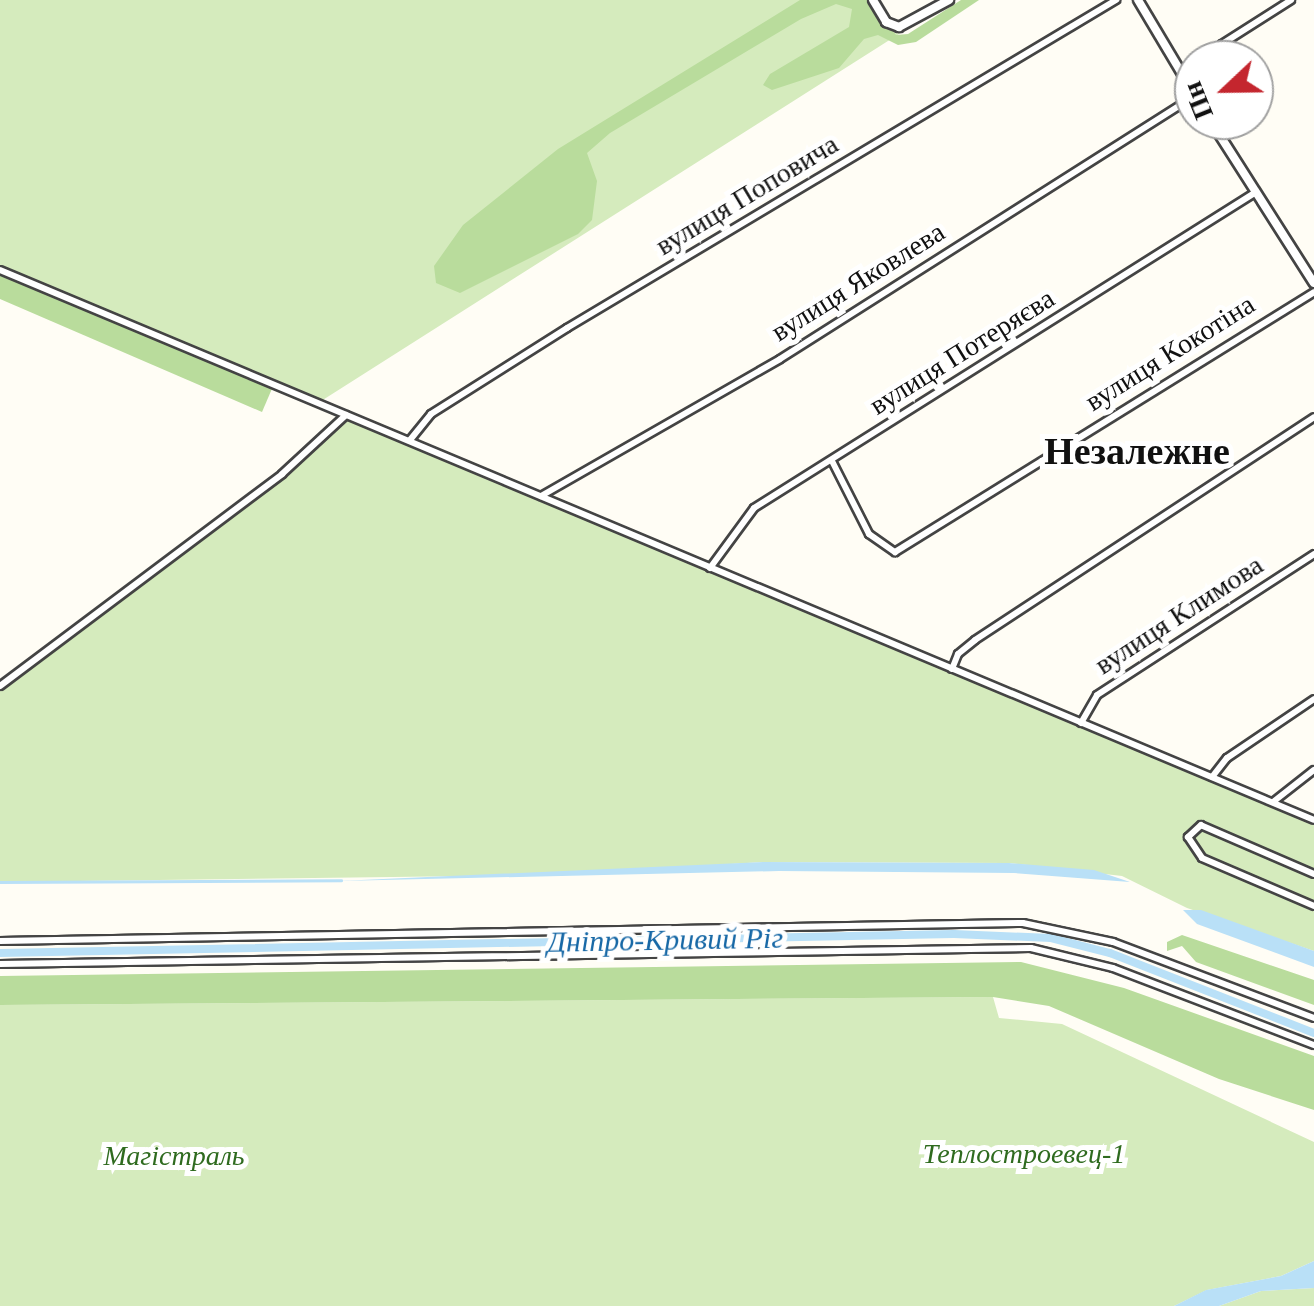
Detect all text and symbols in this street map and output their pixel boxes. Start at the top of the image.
north arrow [1174,40,1274,140]
text: Пн [1176,77,1219,124]
street label: вулиця Поповича [650,127,844,263]
street label: вулиця Яковлева [765,215,951,349]
street label: вулиця Потеряєва [863,282,1061,422]
street label: вулиця Кокотіна [1079,288,1261,418]
district label: Незалежне [1044,429,1230,475]
street label: вулиця Климова [1089,548,1269,682]
water label: Дніпро-Кривий Ріг [547,920,783,960]
park label: Теплостроевец-1 [923,1137,1125,1171]
park label: Магістраль [103,1139,245,1173]

